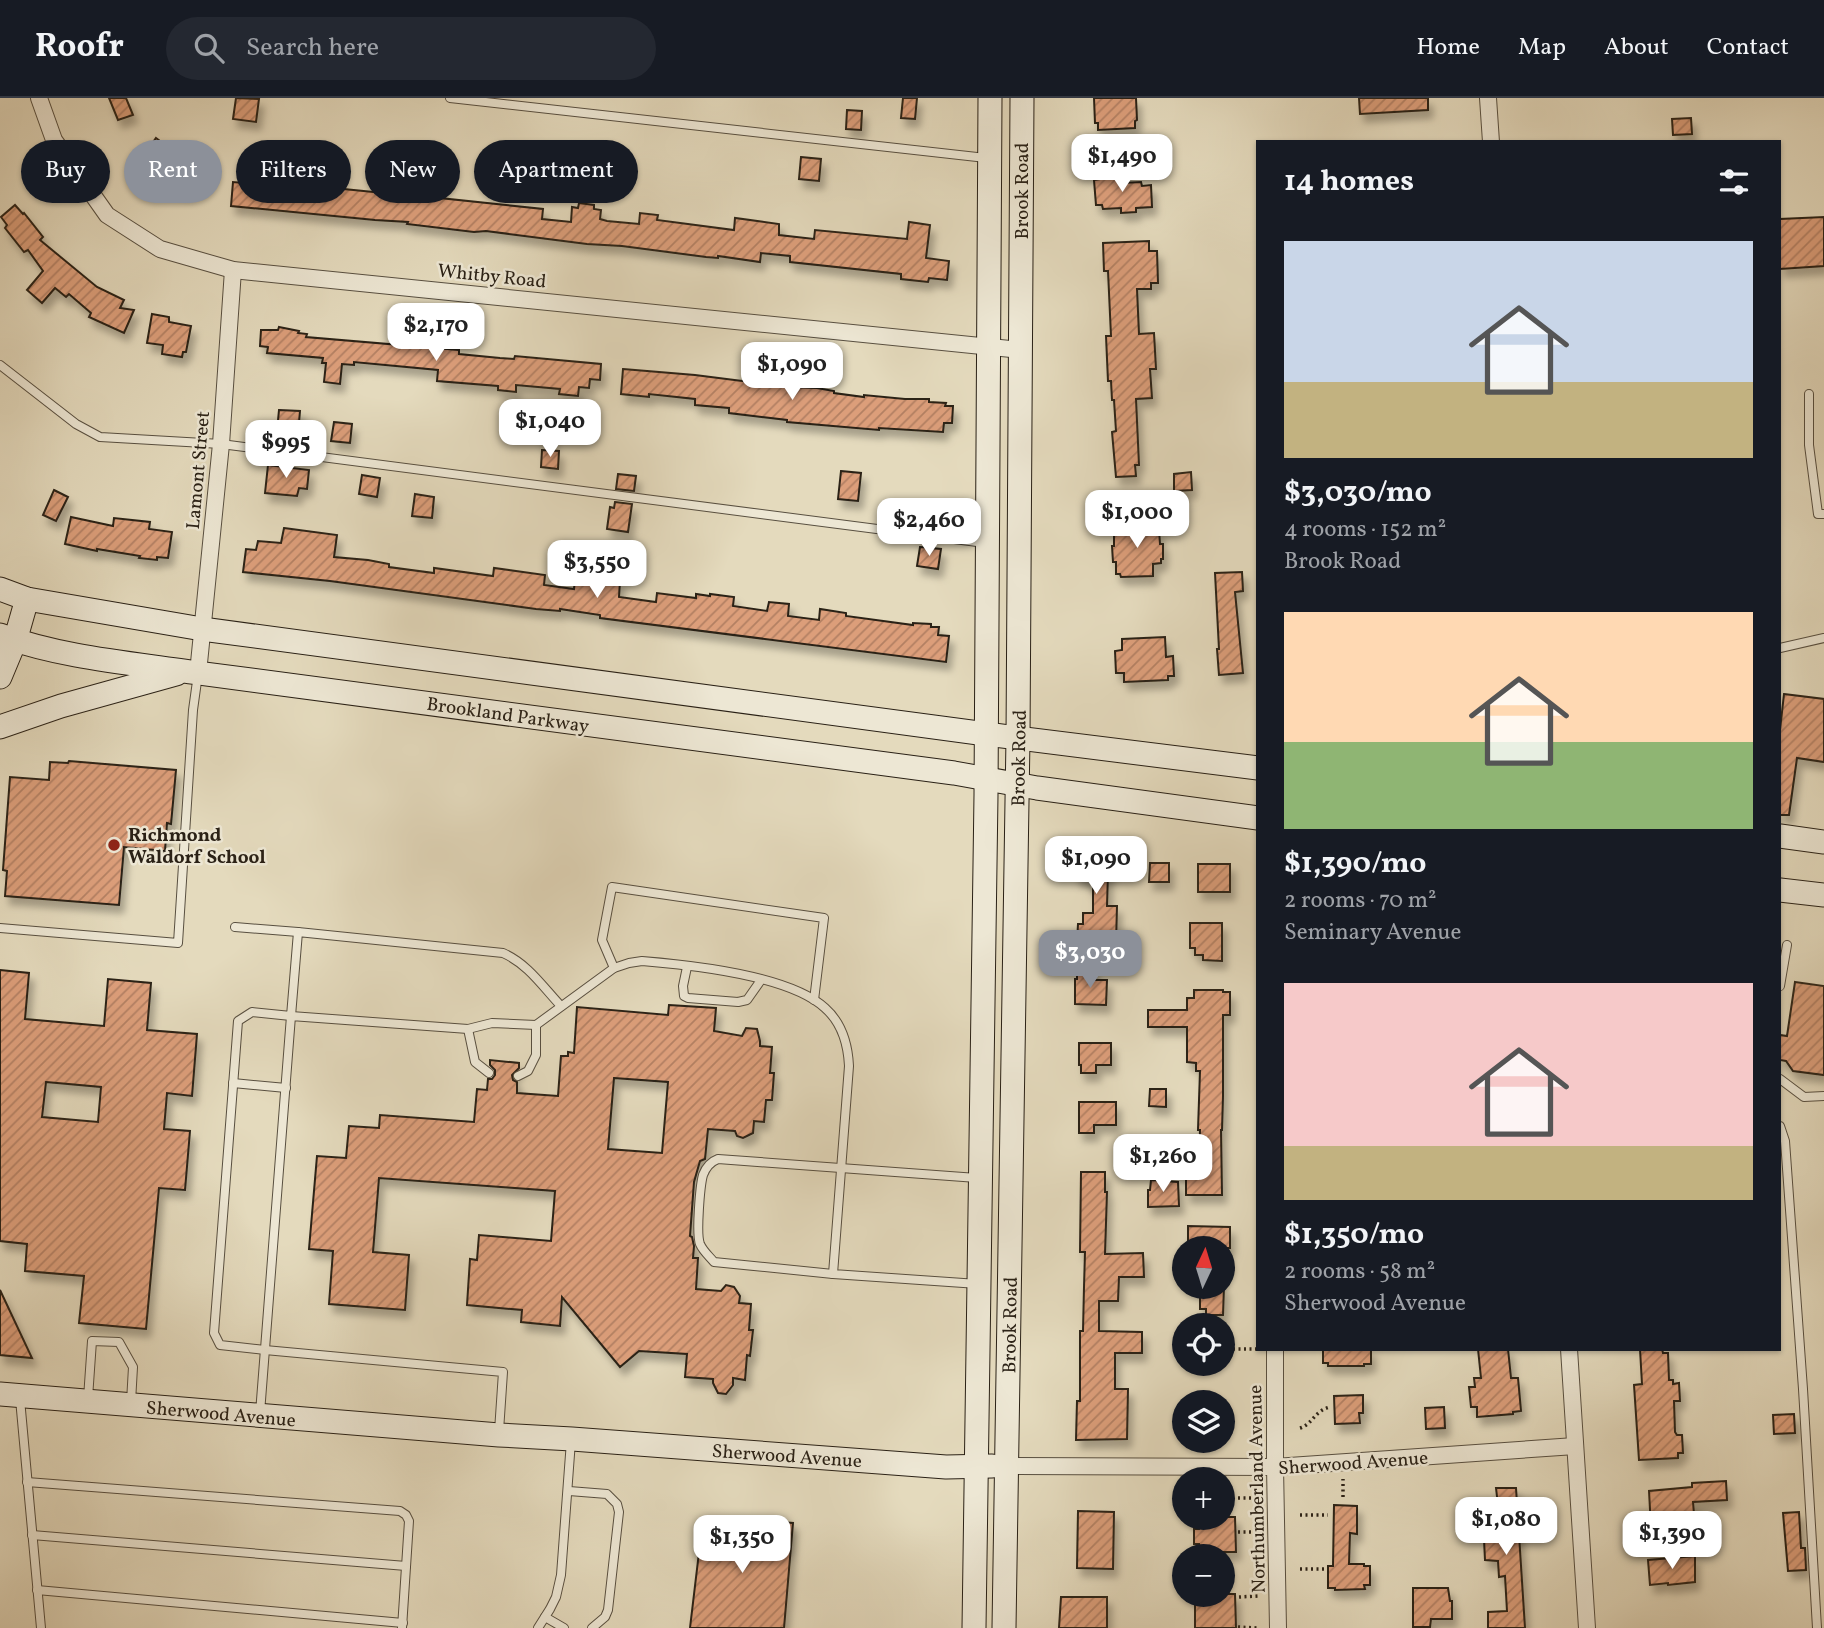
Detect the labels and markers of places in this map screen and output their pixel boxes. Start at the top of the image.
pin: $1,490 [1065,134,1179,194]
pin: $2,170 [379,303,493,363]
pin: $1,090 [735,342,849,402]
pin: $1,040 [493,400,607,459]
pin: $995 [245,420,327,480]
pin: $1,000 [1080,490,1194,550]
pin: $2,460 [872,498,986,558]
pin: $3,550 [540,540,654,600]
place label: Richmond Waldorf School [128,823,266,871]
pin: $1,090 [1039,836,1153,896]
marker: Richmond Waldorf School [106,837,122,853]
pin: $3,030 [1033,930,1147,990]
pin: $1,260 [1106,1134,1220,1194]
pin: $1,080 [1449,1498,1563,1557]
pin: $1,390 [1615,1512,1729,1571]
pin: $1,350 [685,1516,799,1575]

